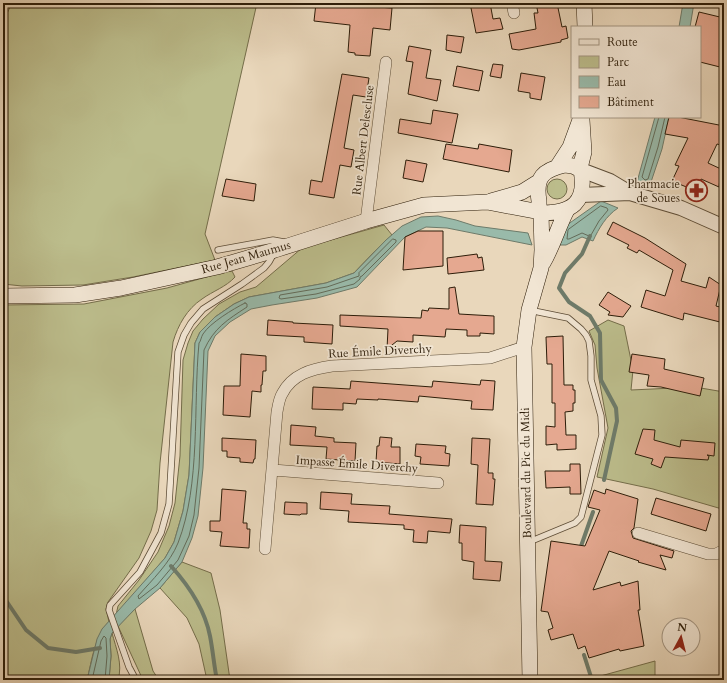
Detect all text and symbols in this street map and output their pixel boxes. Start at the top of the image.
legend [571,26,701,118]
text: Route [607,34,638,50]
text: Parc [607,54,630,70]
text: Eau [607,74,627,90]
street label: Rue Albert Delescluse [348,84,378,196]
text: Bâtiment [607,94,654,110]
place label: Pharmacie de Soues [627,176,680,206]
pharmacy icon: Pharmacie de Soues [683,178,709,204]
street label: Rue Jean Maumus [200,237,292,277]
street label: Rue Émile Diverchy [328,339,433,362]
street label: Boulevard du Pic du Midi [517,407,535,539]
street label: Impasse Émile Diverchy [295,451,419,476]
north arrow [661,617,701,657]
text: N [677,620,688,636]

